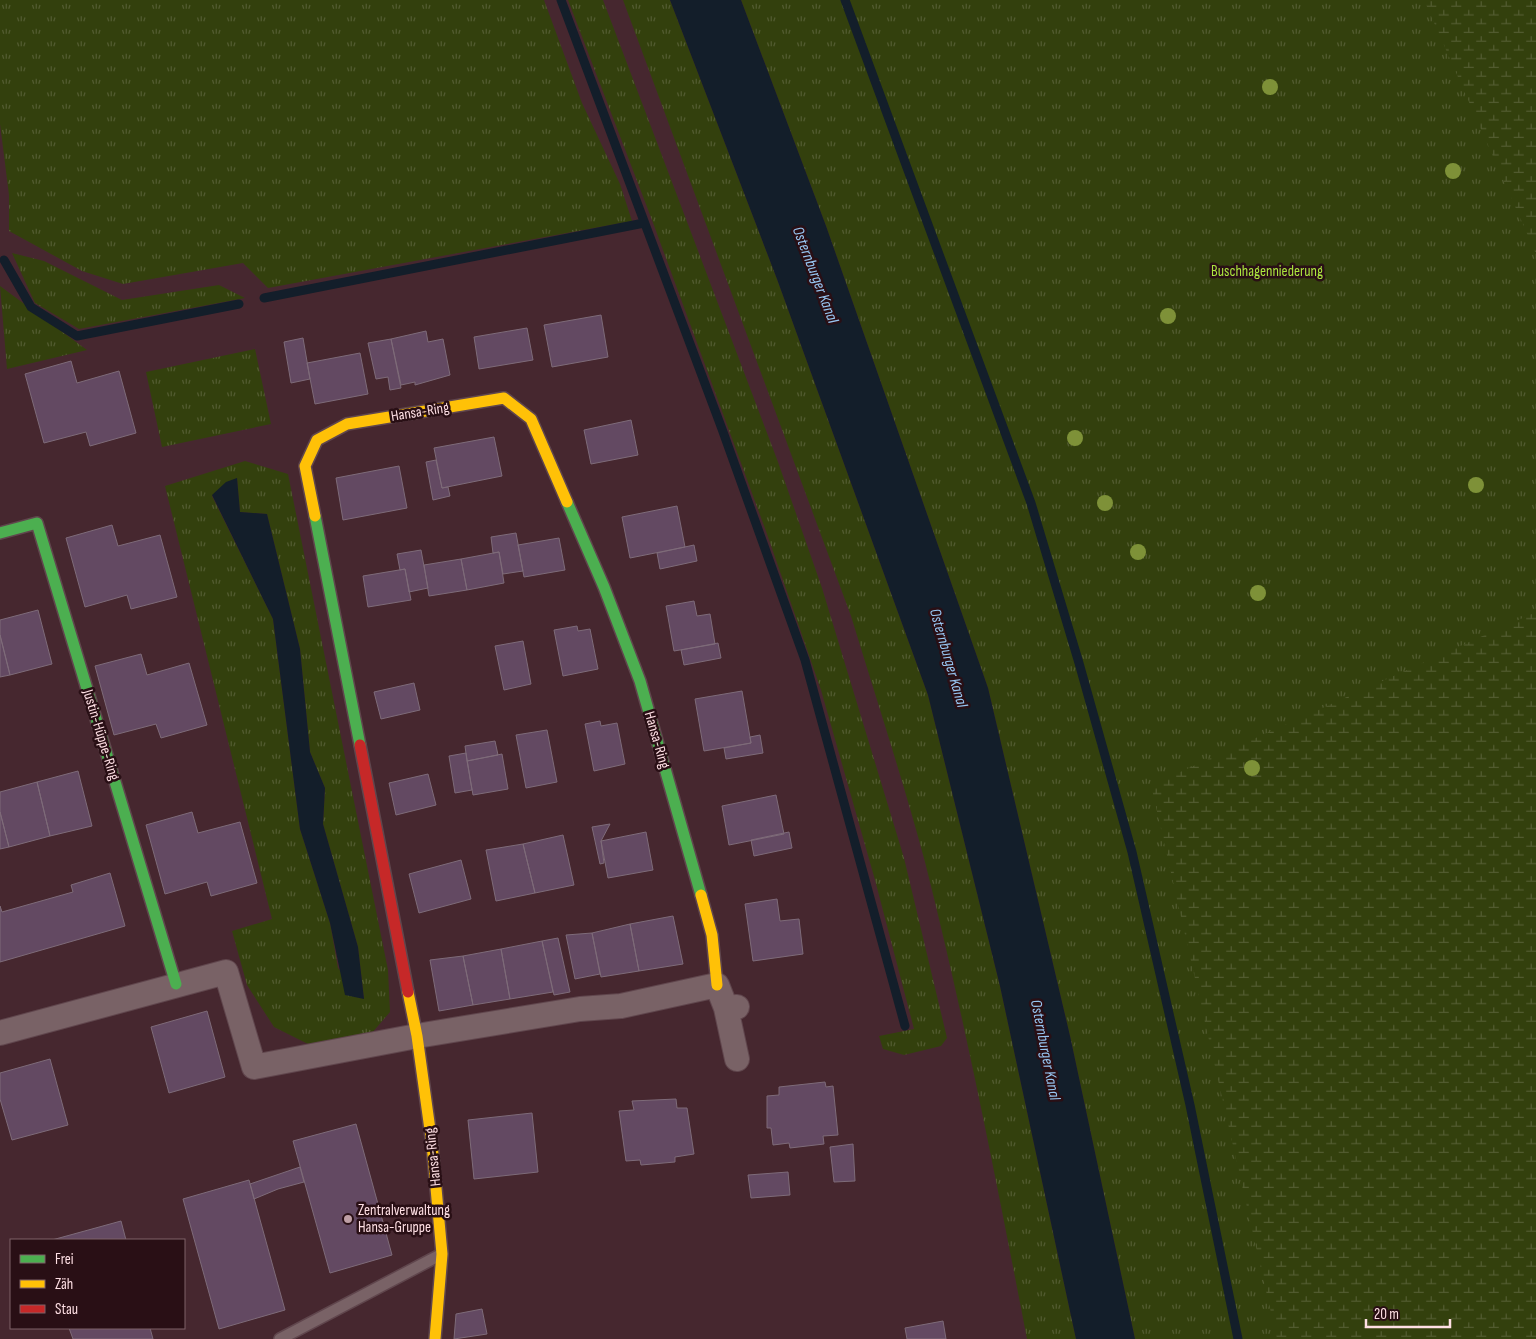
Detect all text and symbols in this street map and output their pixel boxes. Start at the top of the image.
water label: Osternburger Kanal [788,224,843,327]
park label: Buschhagenniederung [1211,262,1323,281]
street label: Hansa-Ring [390,398,450,426]
water label: Osternburger Kanal [925,606,971,711]
street label: Justin-Hüppe-Ring [78,686,124,783]
street label: Hansa-Ring [640,709,674,771]
water label: Osternburger Kanal [1026,998,1064,1103]
street label: Hansa-Ring [420,1127,446,1187]
place label: Zentralverwaltung Hansa-Gruppe [358,1201,450,1237]
marker: Zentralverwaltung Hansa-Gruppe [342,1213,354,1225]
legend [10,1239,185,1329]
text: Frei [55,1250,74,1269]
text: Zäh [55,1275,73,1294]
scale bar [1366,1296,1450,1328]
text: Stau [55,1300,78,1319]
text: 20 m [1374,1305,1399,1324]

